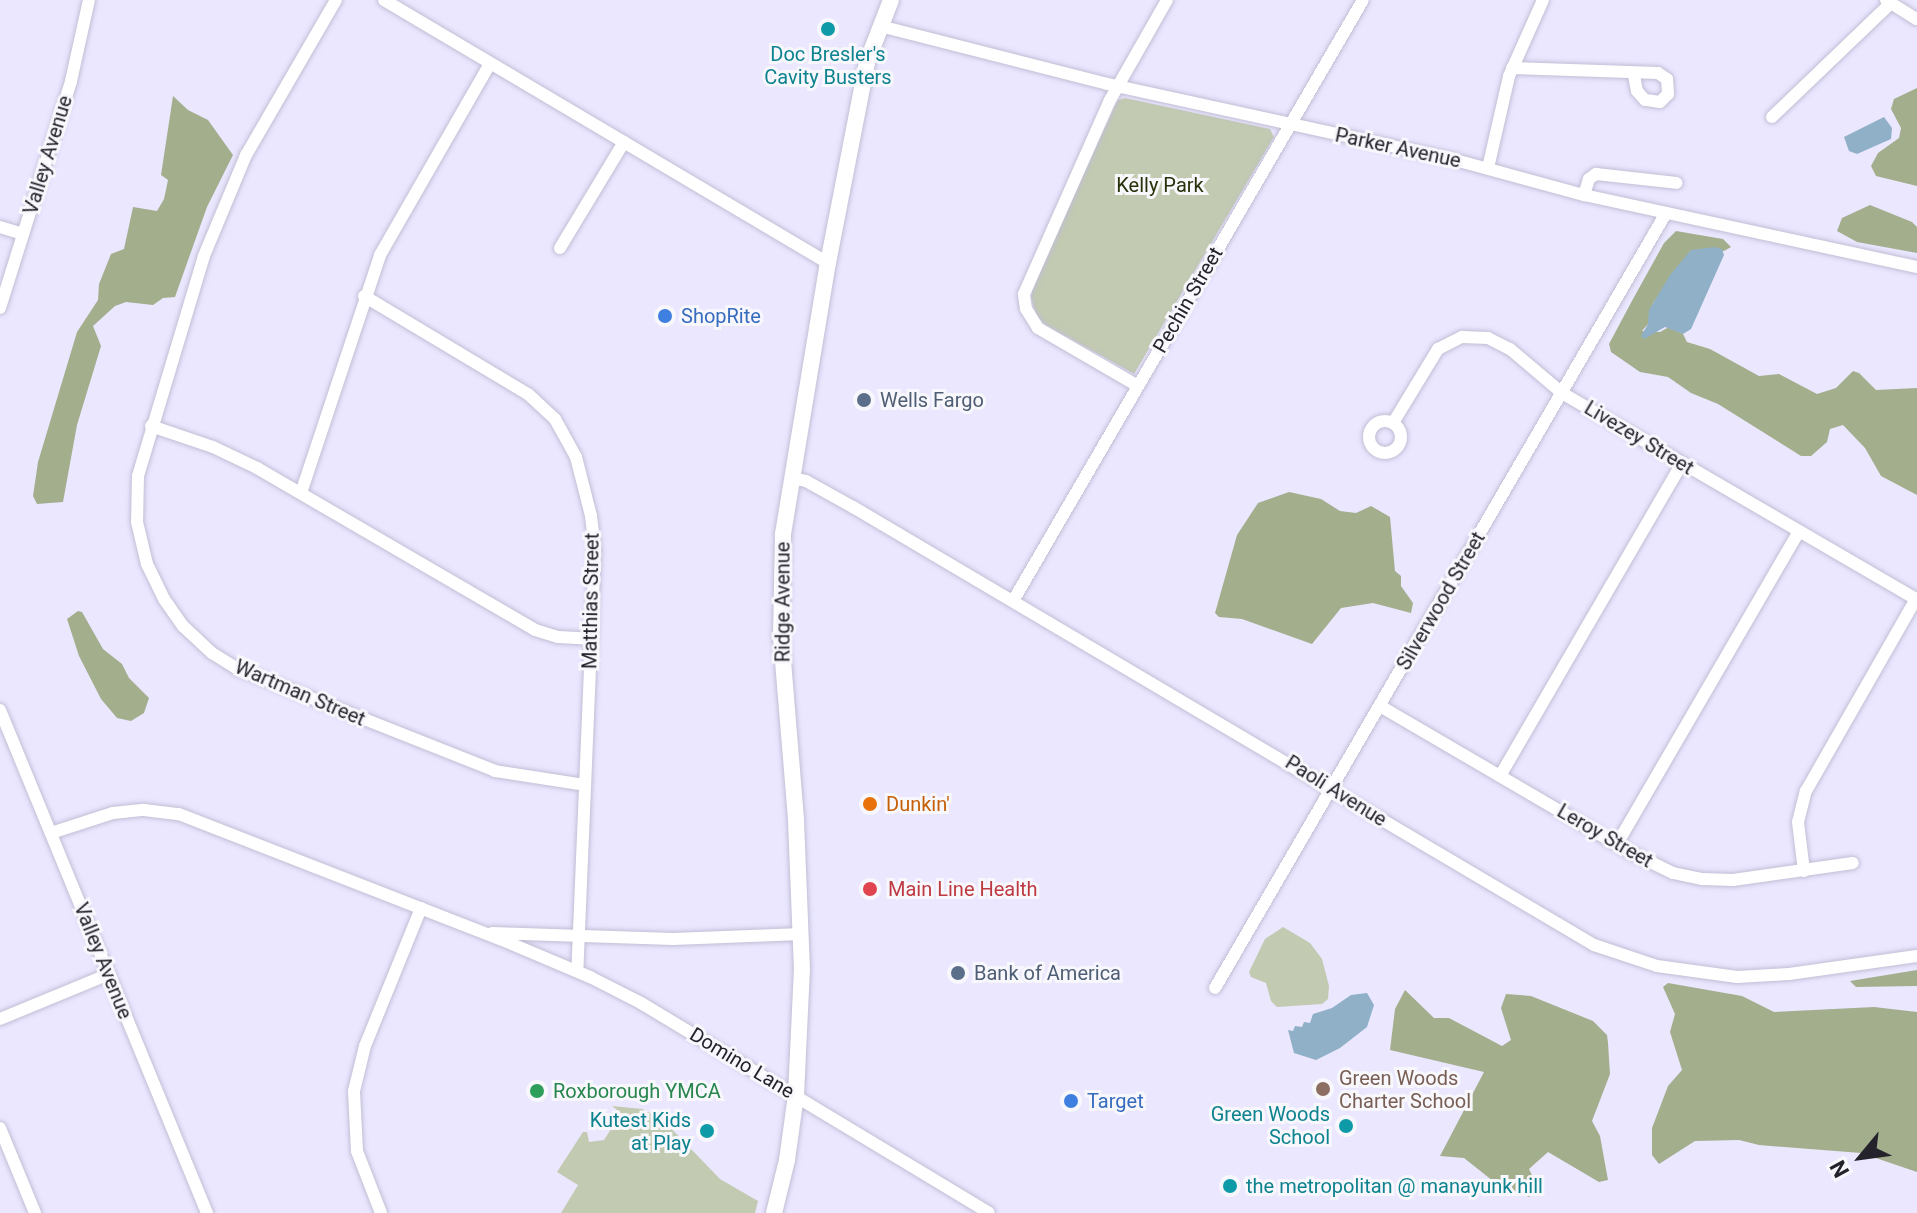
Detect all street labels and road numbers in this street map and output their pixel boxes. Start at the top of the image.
street label: Valley Avenue [19,93,77,217]
street label: Parker Avenue [1333,123,1463,173]
street label: Pechin Street [1148,243,1228,357]
street label: Livezey Street [1580,396,1698,480]
street label: Silverwood Street [1392,528,1490,674]
street label: Matthias Street [578,533,604,669]
street label: Ridge Avenue [771,542,795,662]
street label: Wartman Street [231,655,369,731]
street label: Paoli Avenue [1281,750,1391,832]
street label: Leroy Street [1553,799,1657,873]
street label: Valley Avenue [69,899,137,1023]
street label: Domino Lane [685,1022,799,1104]

